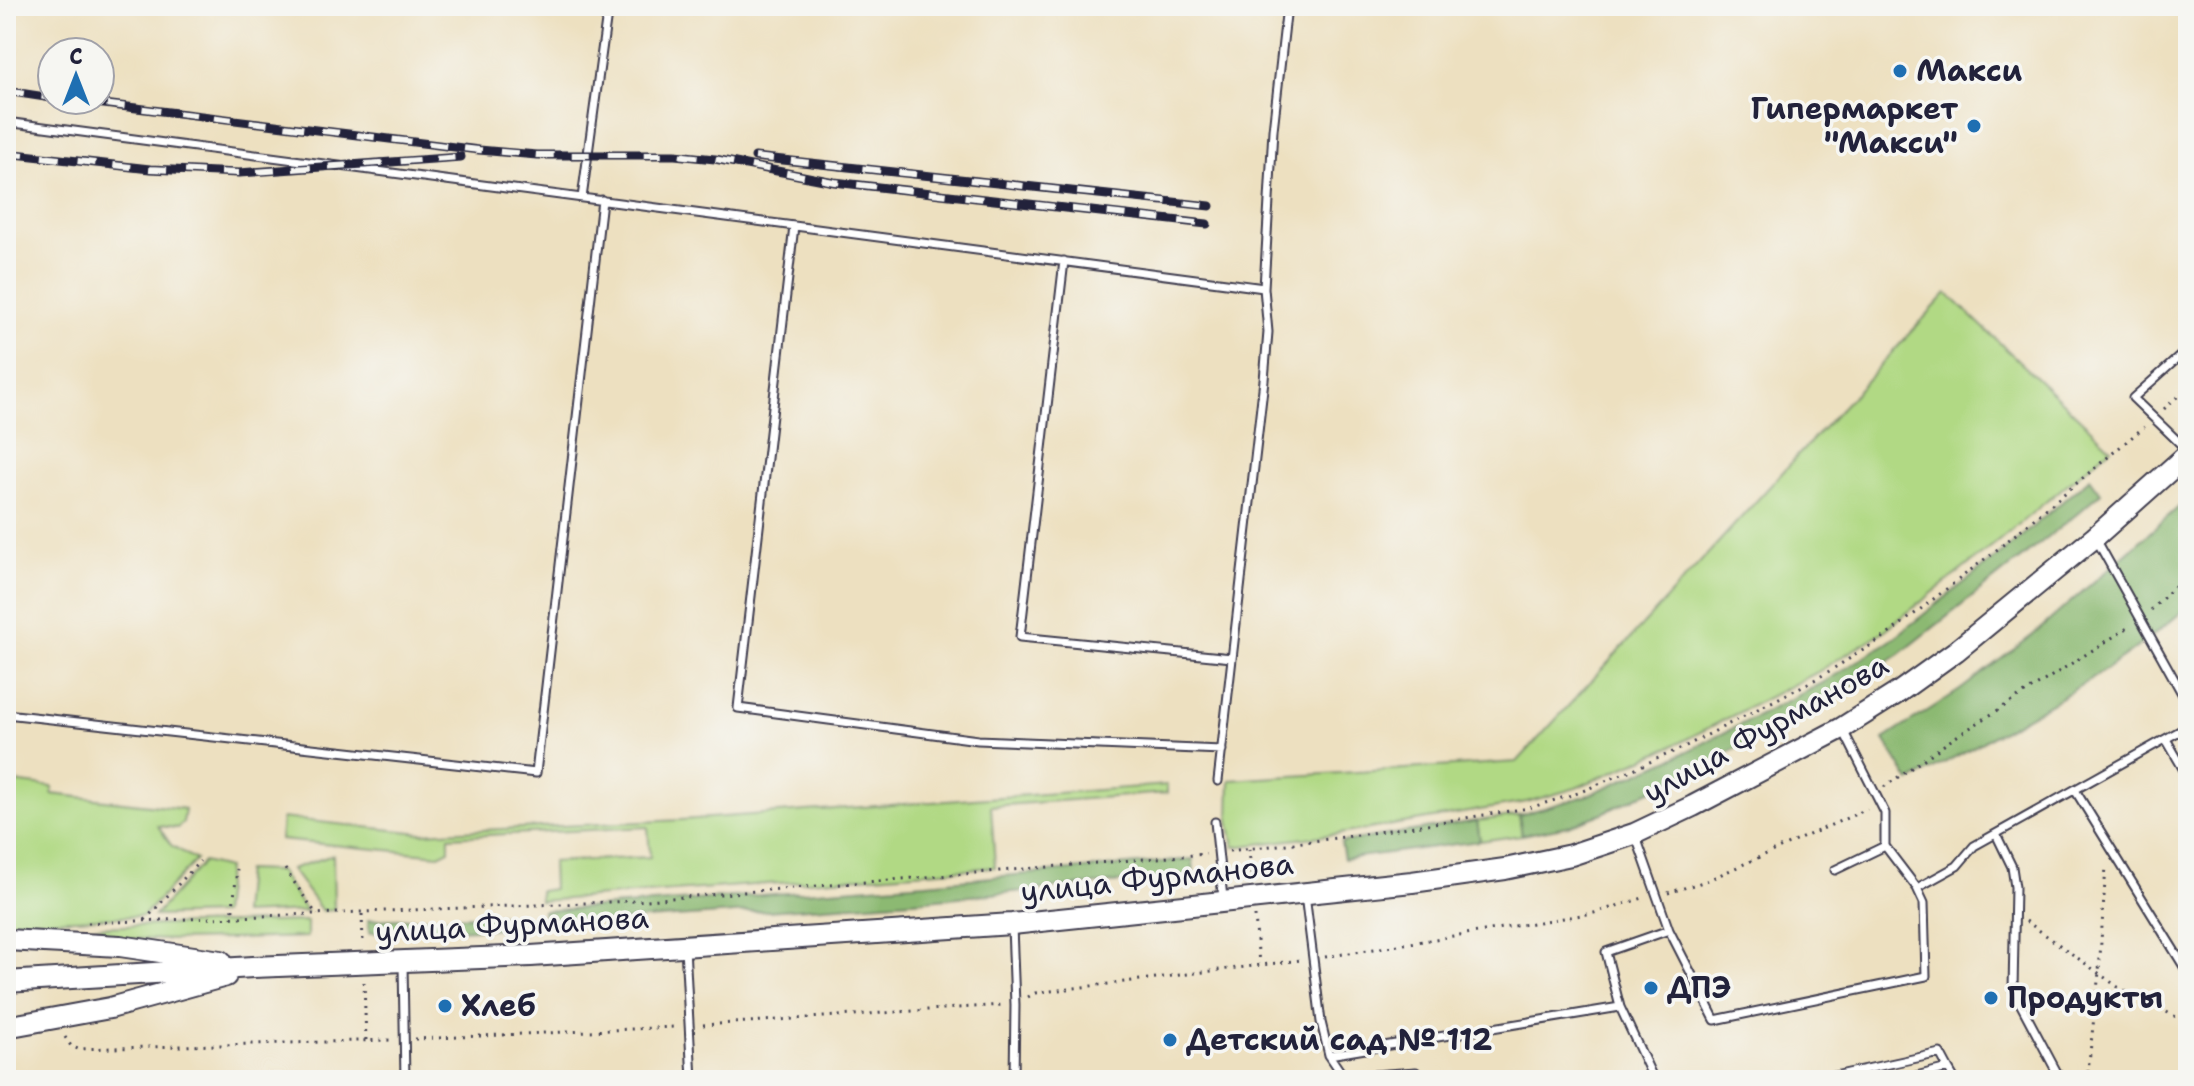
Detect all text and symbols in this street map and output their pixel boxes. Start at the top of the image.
north arrow [36,36,116,116]
text: С [69,42,83,71]
place label: Макси [1916,50,2022,91]
marker: Макси [1891,62,1909,80]
place label: Гипермаркет "Макси" [1751,88,1958,163]
marker: Гипермаркет "Макси" [1965,117,1983,135]
street label: улица Фурманова [1636,644,1896,813]
street label: улица Фурманова [1019,843,1296,912]
street label: улица Фурманова [374,897,650,952]
place label: ДПЭ [1667,967,1731,1008]
place label: Продукты [2007,977,2163,1018]
marker: ДПЭ [1642,979,1660,997]
place label: Хлеб [461,985,536,1026]
marker: Продукты [1982,989,2000,1007]
marker: Хлеб [436,997,454,1015]
place label: Детский сад № 112 [1186,1019,1493,1060]
marker: Детский сад № 112 [1161,1031,1179,1049]

